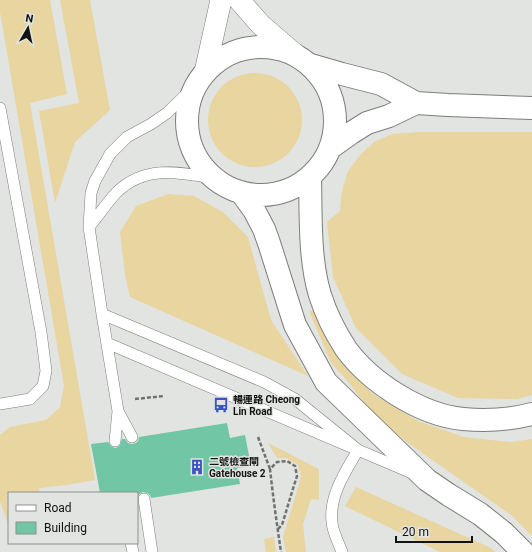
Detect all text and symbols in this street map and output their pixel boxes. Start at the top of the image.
north arrow [8,8,48,48]
text: N [25,12,35,26]
place label: 暢連路 Cheong Lin Road [233,394,300,417]
bus stop icon: 暢連路 Cheong Lin Road [212,396,230,414]
place label: 二號檢查閘 Gatehouse 2 [209,456,266,479]
building icon: 二號檢查閘 Gatehouse 2 [188,458,206,476]
legend [8,492,138,544]
text: Road [44,501,72,515]
scale bar [396,518,472,544]
text: Building [44,521,87,535]
text: 20 m [402,525,429,539]

